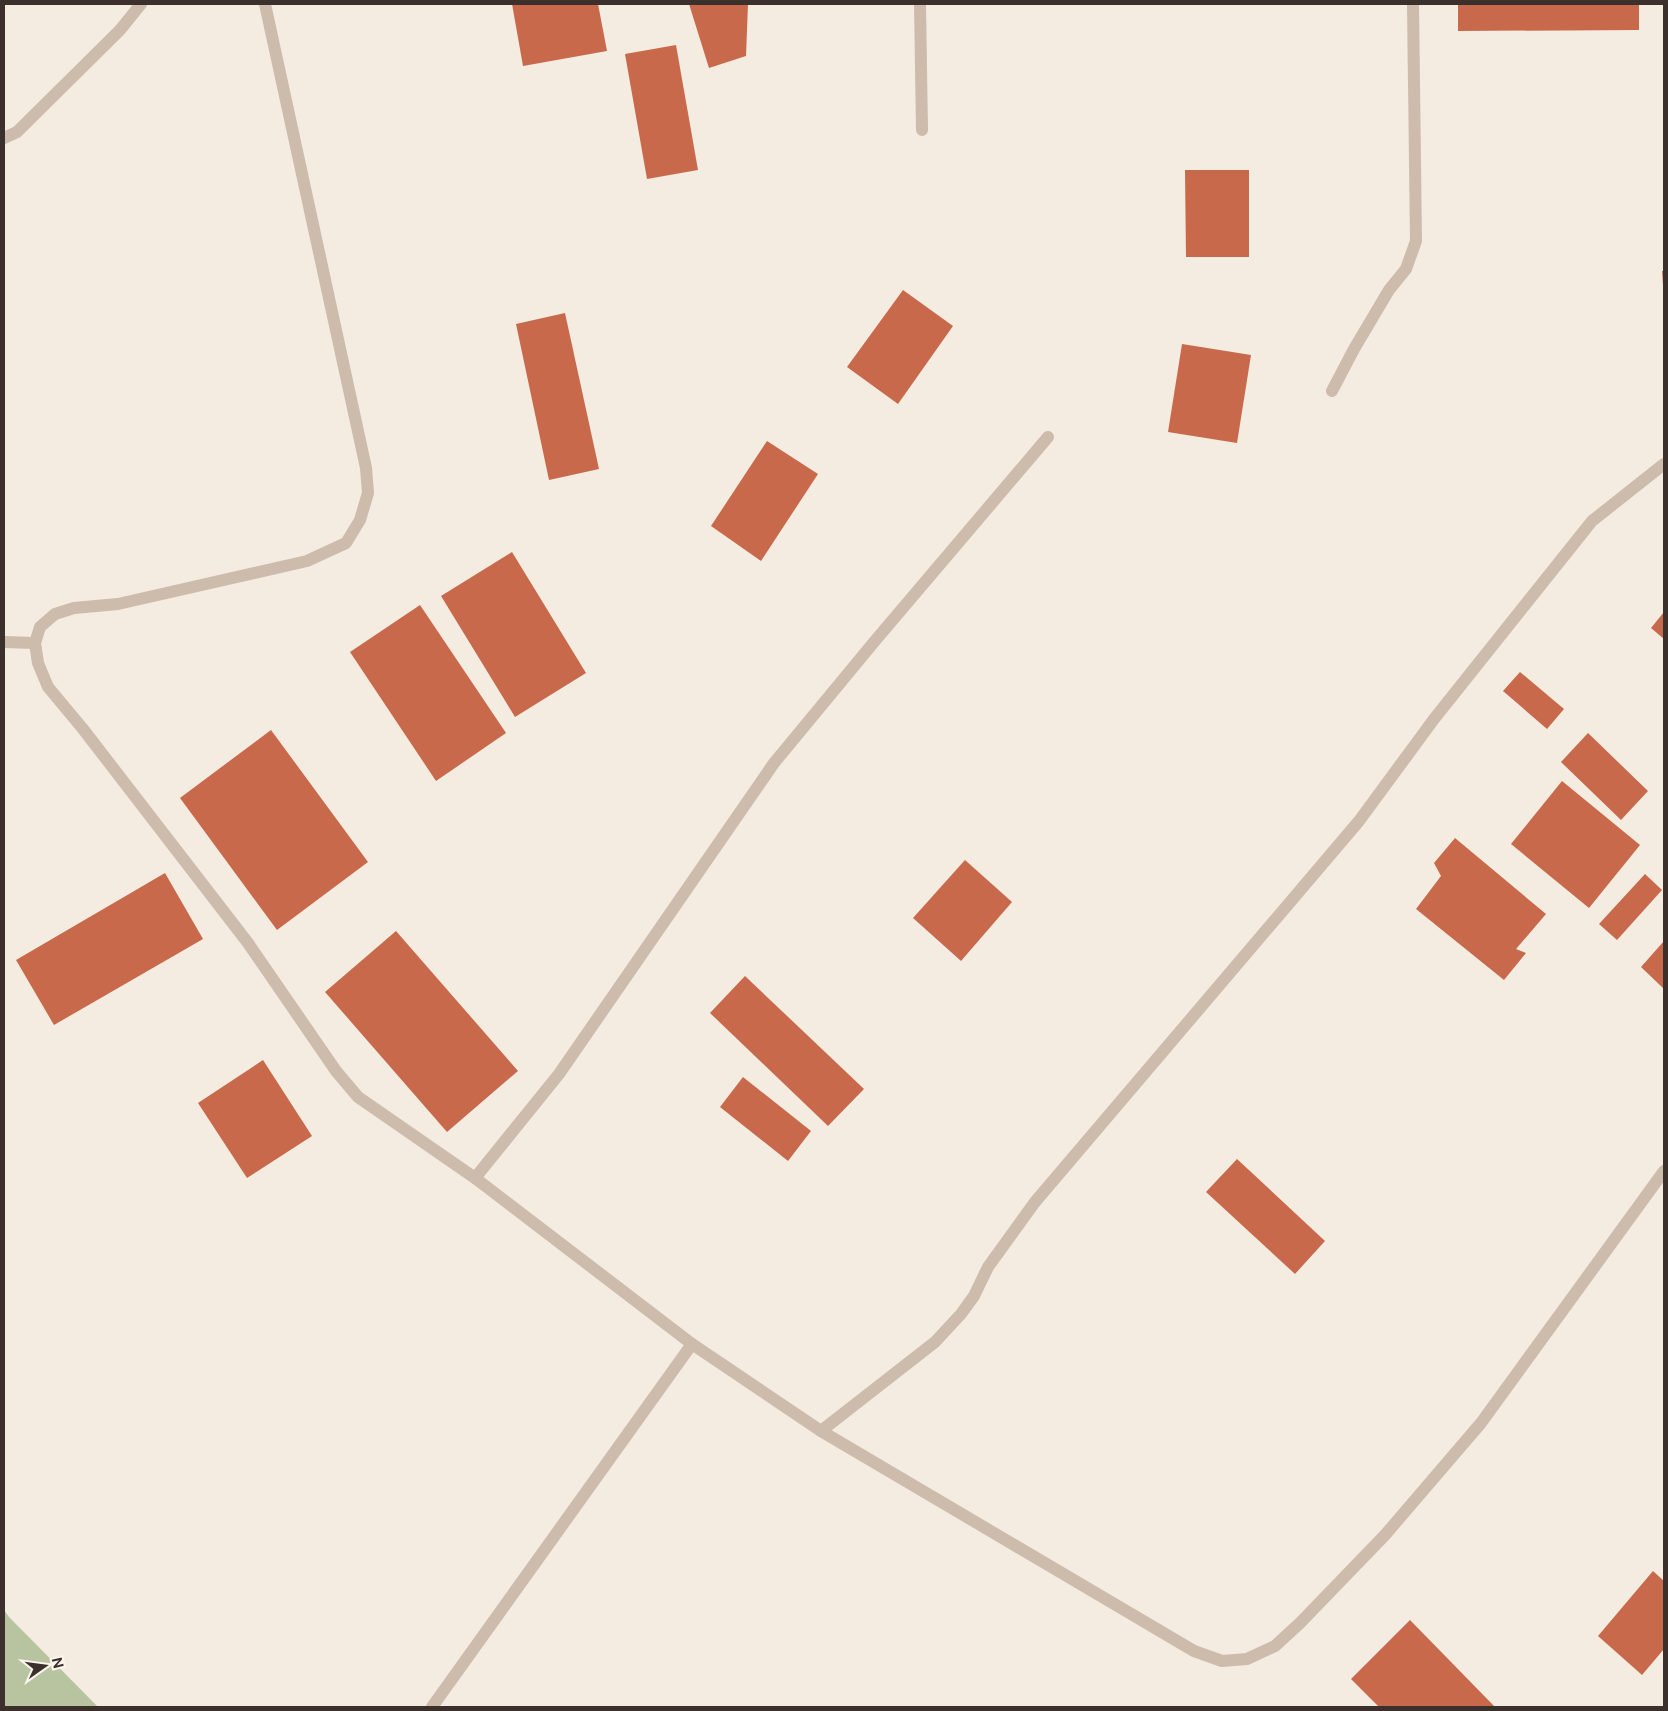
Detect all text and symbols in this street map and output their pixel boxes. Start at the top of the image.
north arrow [20,1641,70,1691]
text: N [49,1656,67,1670]

